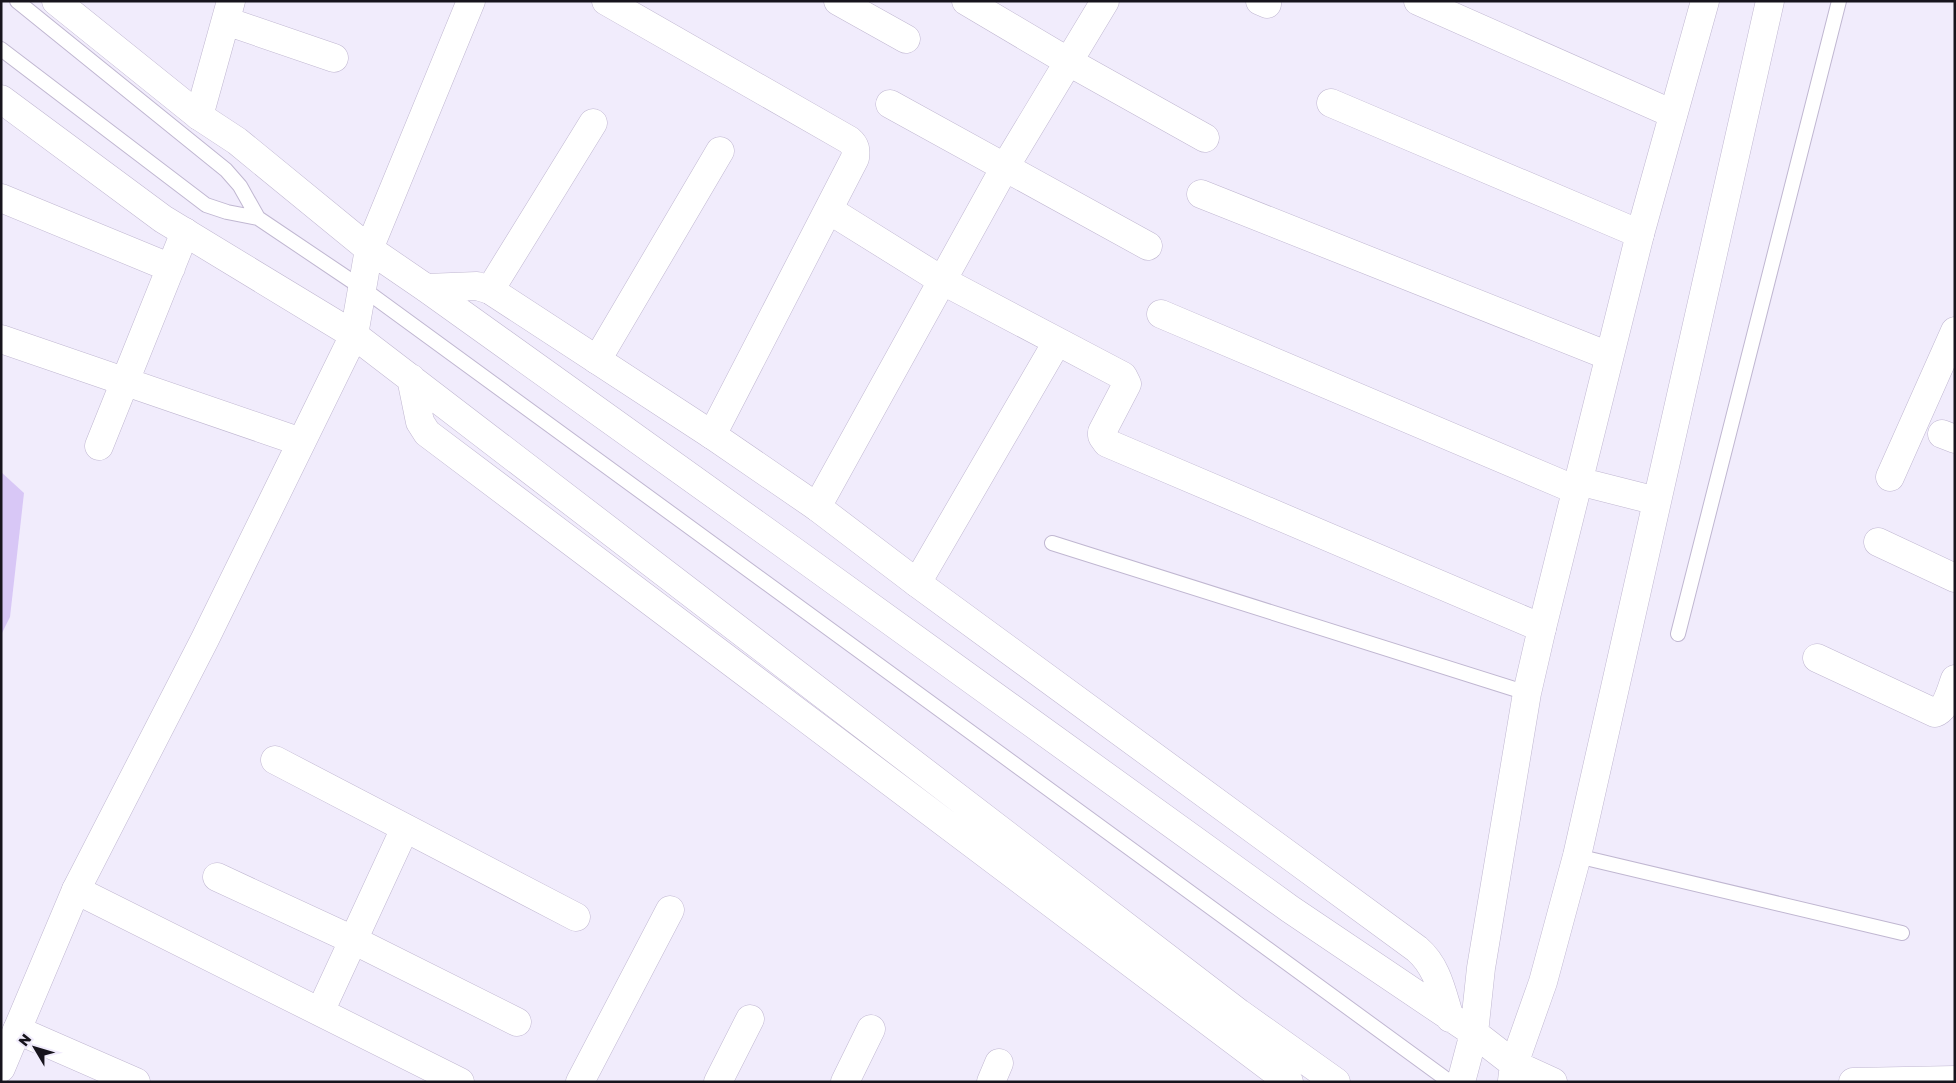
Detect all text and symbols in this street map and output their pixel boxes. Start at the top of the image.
north arrow [10,1023,60,1073]
text: N [14,1030,34,1049]

